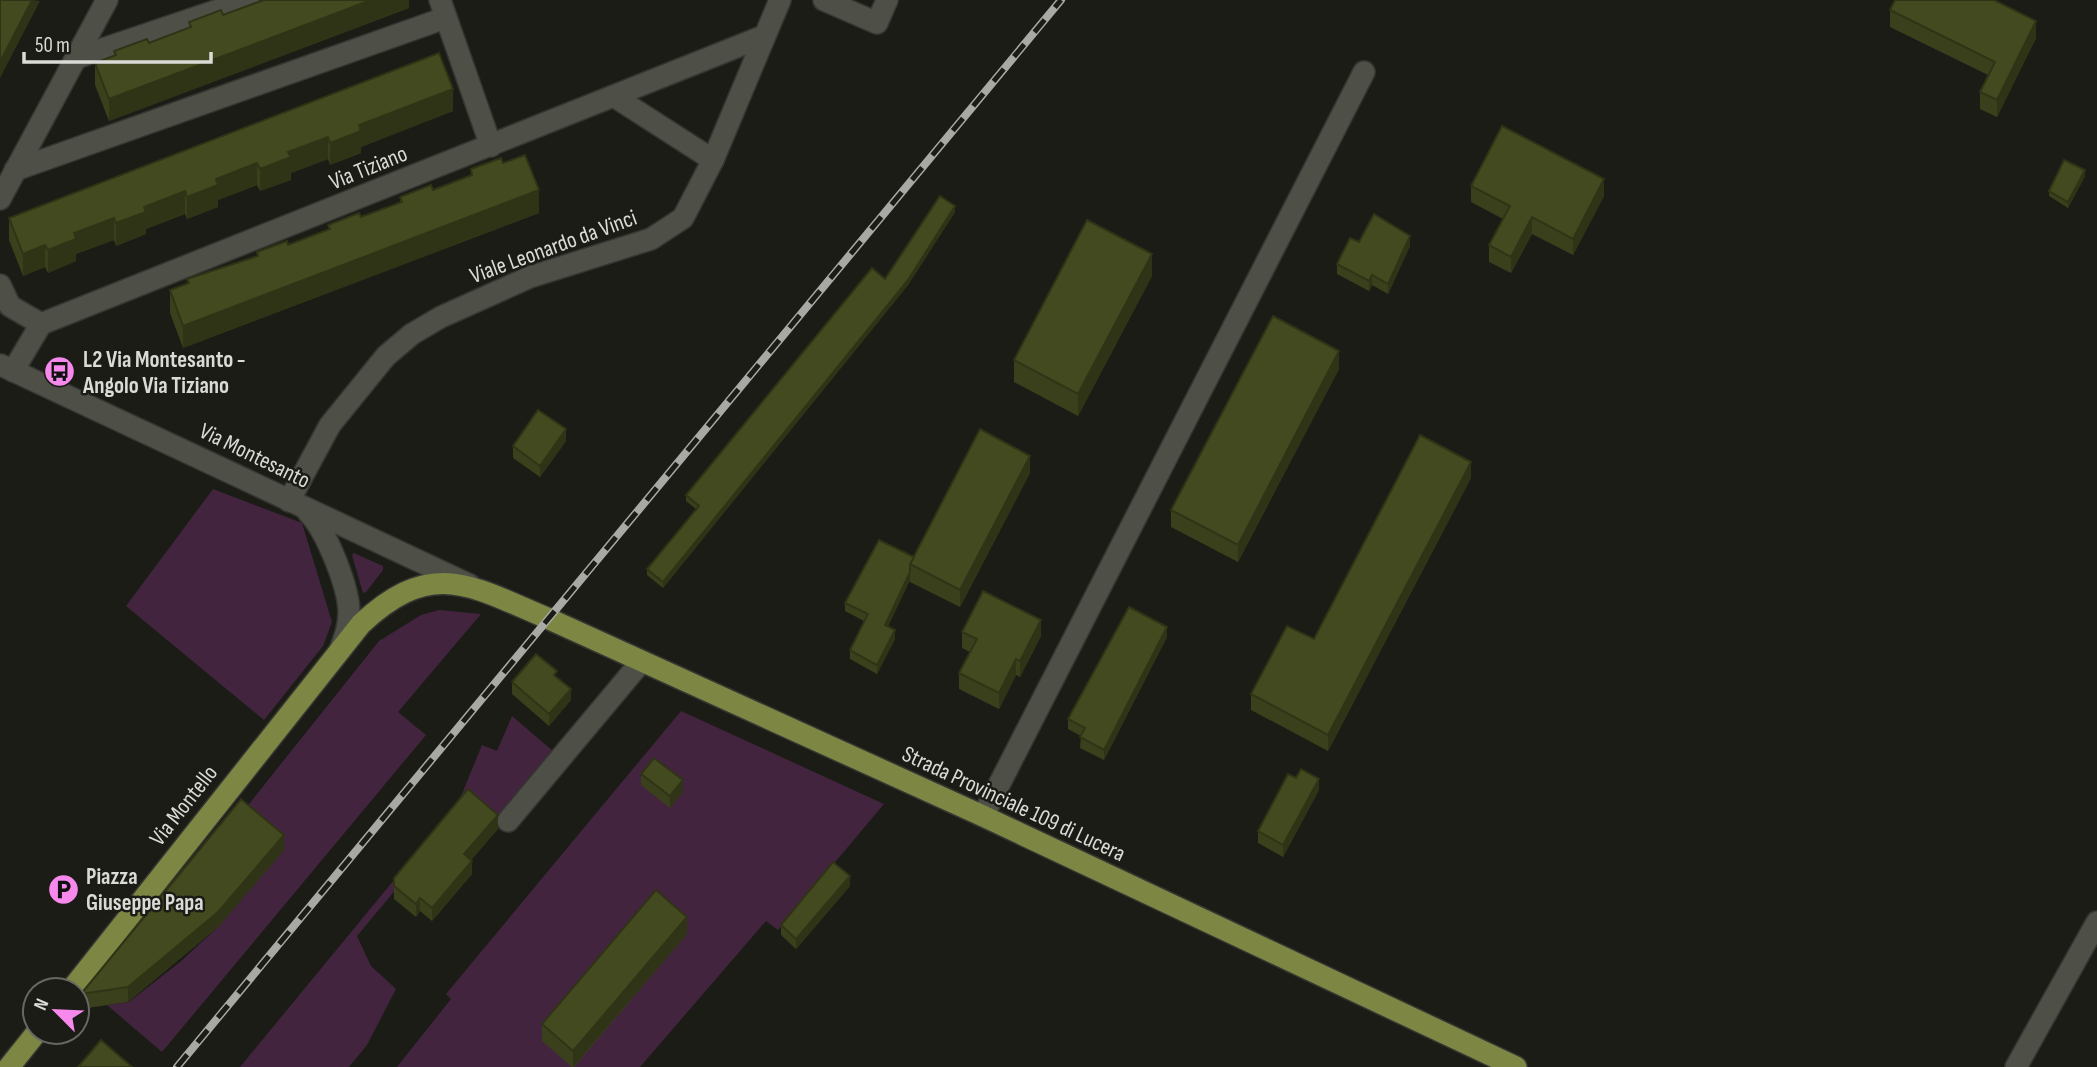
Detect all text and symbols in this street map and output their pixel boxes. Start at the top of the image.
scale bar [24,21,212,65]
text: 50 m [35,33,70,58]
street label: Via Tiziano [325,140,411,196]
street label: Viale Leonardo da Vinci [466,204,641,290]
place label: L2 Via Montesanto - Angolo Via Tiziano [82,346,246,400]
bus stop icon: L2 Via Montesanto - Angolo Via Tiziano [43,355,77,389]
street label: Via Montesanto [195,417,315,495]
street label: Strada Provinciale 109 di Lucera [897,740,1130,868]
street label: Via Montello [144,760,224,851]
place label: Piazza Giuseppe Papa [86,863,204,917]
parking icon: Piazza Giuseppe Papa [46,872,80,906]
north arrow [21,976,91,1046]
text: N [29,995,54,1014]

